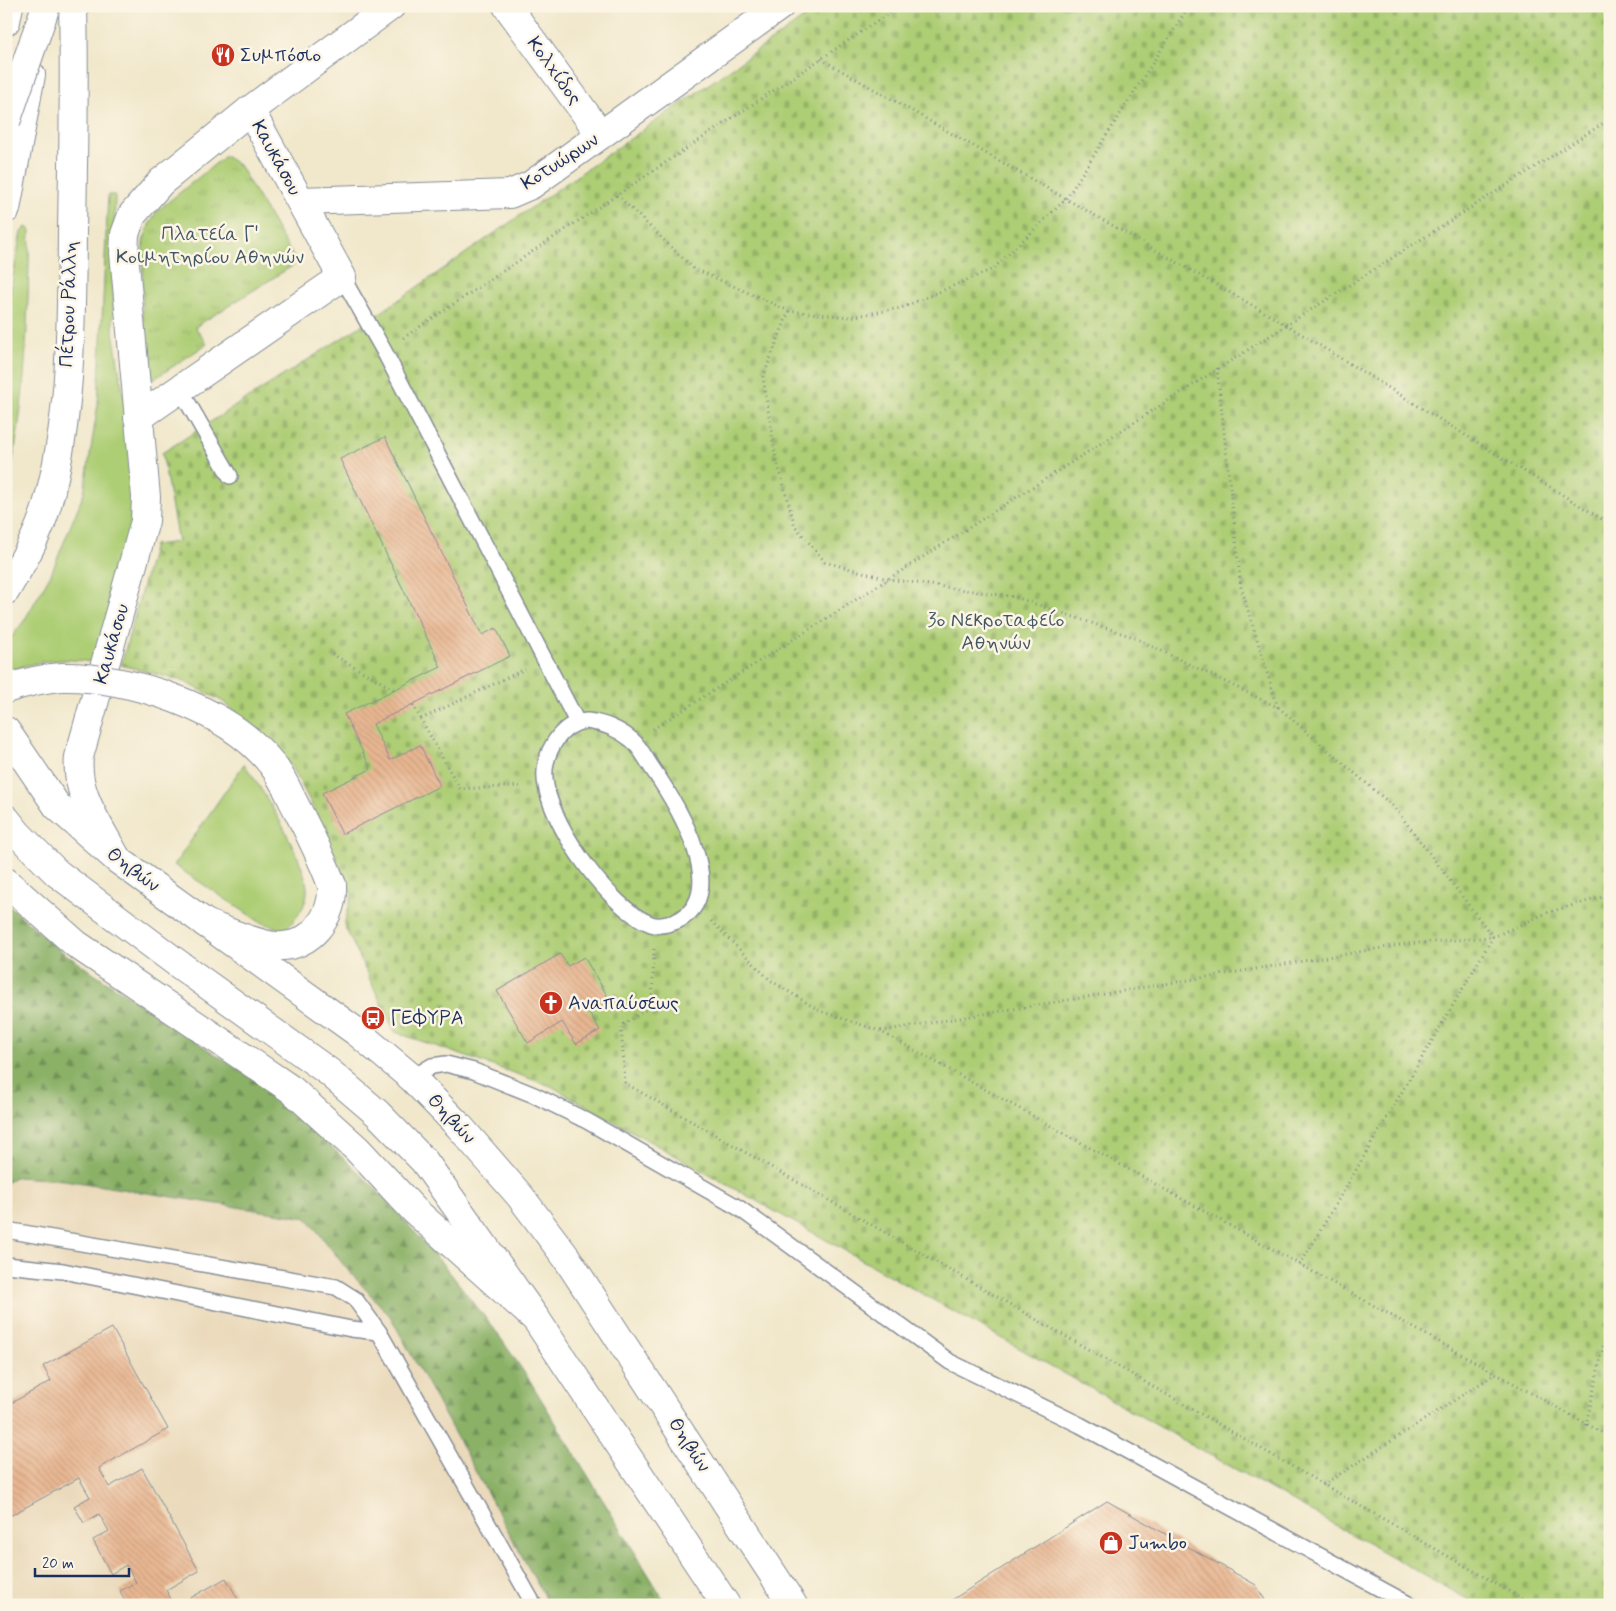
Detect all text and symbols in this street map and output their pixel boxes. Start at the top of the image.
street label: Κολχίδος [520,31,588,111]
restaurant icon: Συμπόσιο [210,42,236,68]
place label: Συμπόσιο [240,42,321,69]
street label: Καυκάσου [244,115,308,201]
street label: Κοτυώρων [516,127,604,197]
park label: Πλατεία Γ' Κοιμητηρίου Αθηνών [116,221,304,271]
street label: Πέτρου Ράλλη [53,240,85,368]
street label: Καυκάσου [88,601,136,687]
park label: 3ο Νεκροταφείο Αθηνών [927,607,1065,657]
street label: Θηβών [101,841,165,899]
church icon: Αναπαύσεως [538,990,564,1016]
place label: Αναπαύσεως [568,990,679,1017]
bus stop icon: ΓΕΦΥΡΑ [360,1005,386,1031]
place label: ΓΕΦΥΡΑ [390,1005,464,1032]
street label: Θηβών [421,1088,482,1150]
street label: Θηβών [661,1412,717,1478]
shop icon: Jumbo [1098,1530,1124,1556]
place label: Jumbo [1128,1530,1187,1557]
scale bar [35,1546,129,1578]
text: 20 m [42,1554,74,1574]

